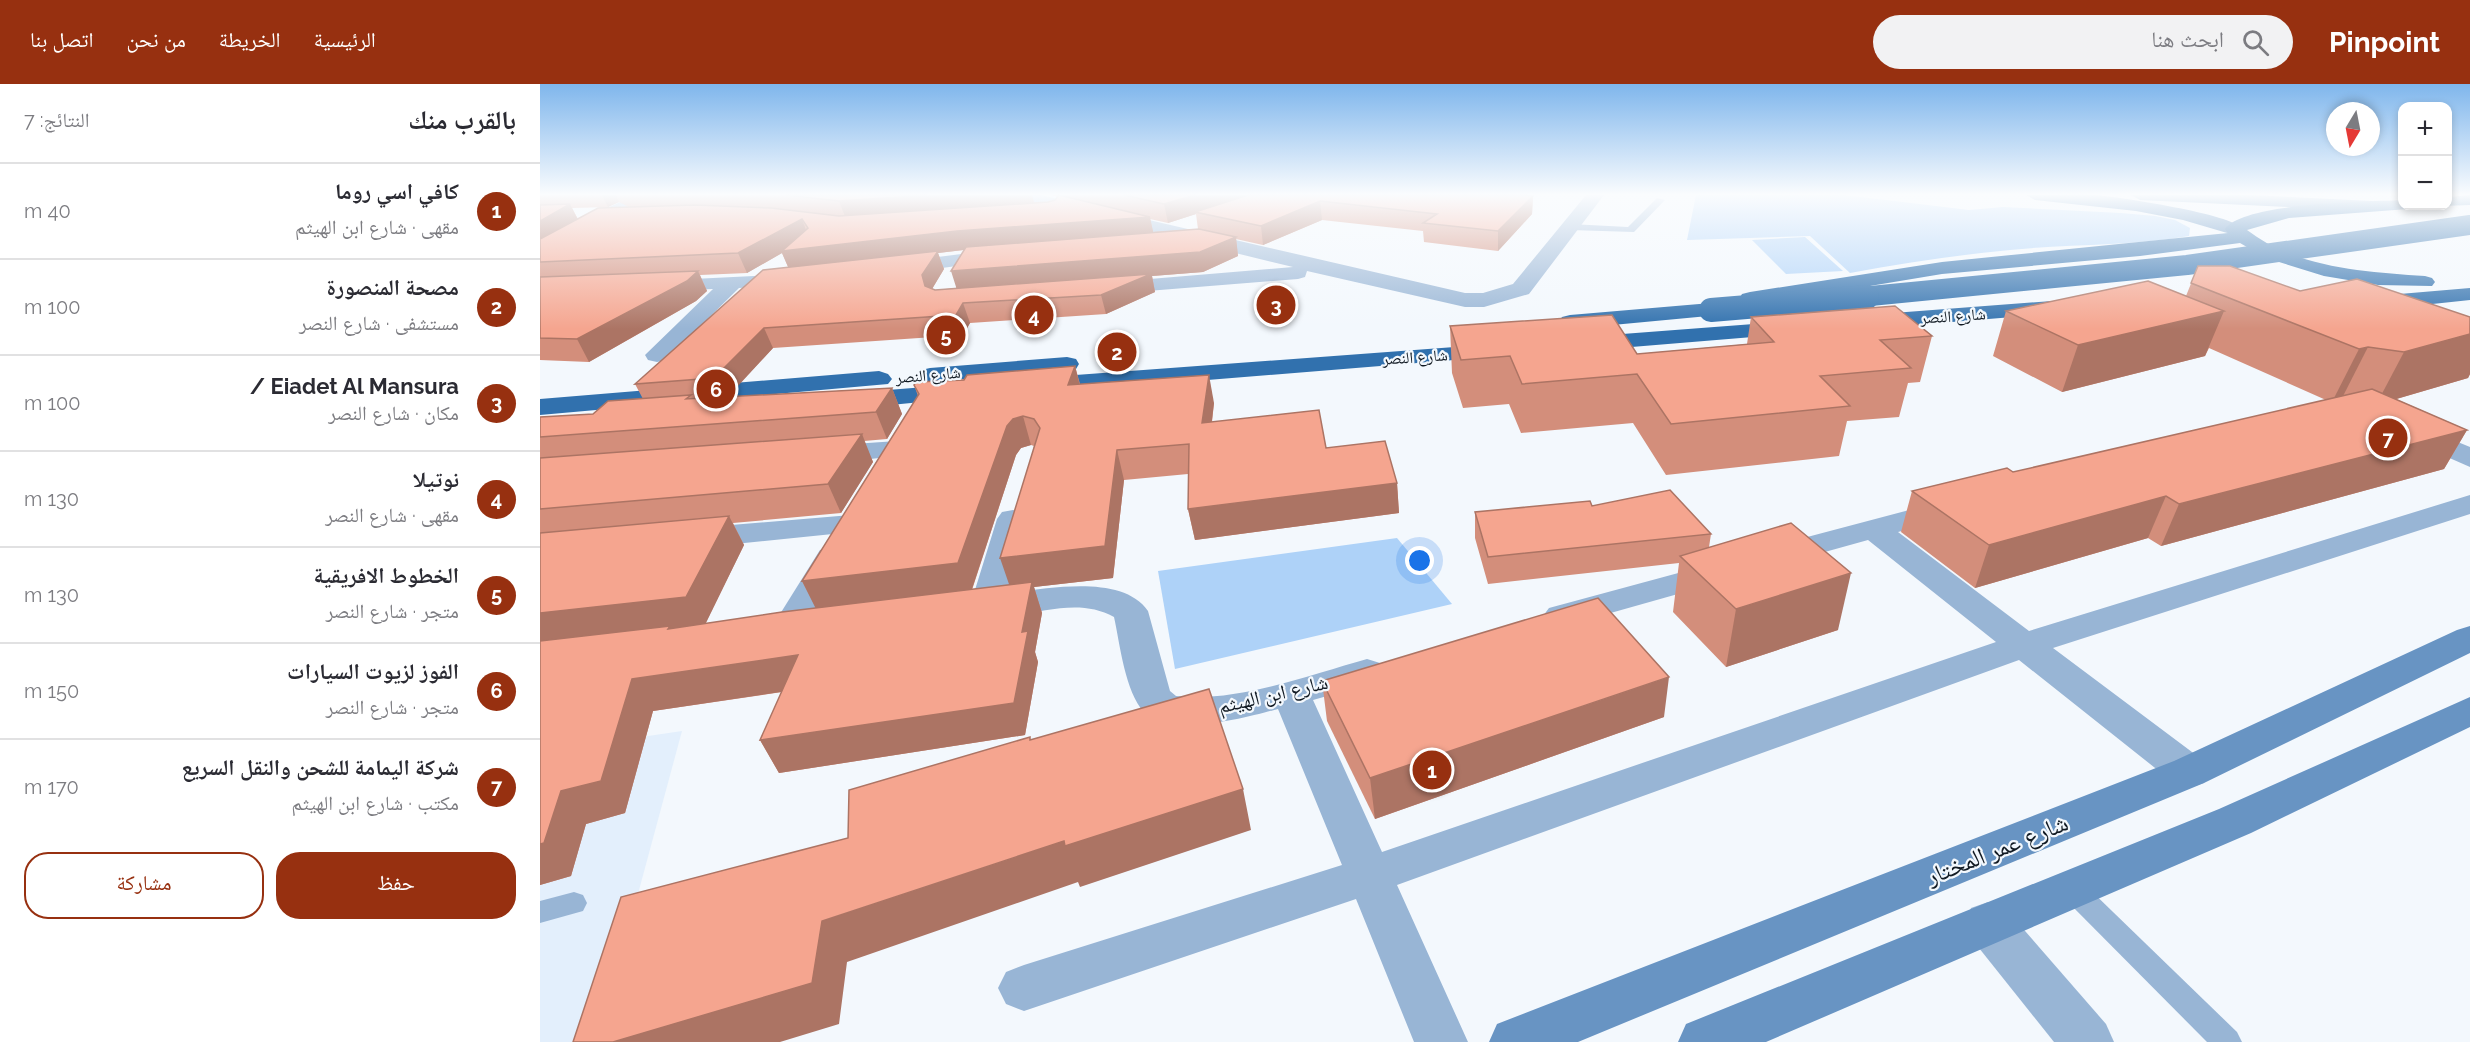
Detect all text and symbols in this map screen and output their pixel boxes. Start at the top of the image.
search box [1873,15,2293,69]
text: ابحث هنا [2151,26,2224,52]
icon: search [2239,26,2272,59]
text: Pinpoint [2329,26,2440,59]
text: اتصل بنا [30,27,94,52]
text: من نحن [127,27,186,52]
text: الخريطة [219,27,281,52]
text: الرئيسية [314,27,376,52]
north arrow [2326,102,2380,156]
map controls [2398,102,2452,210]
button: + [2398,102,2452,156]
text: بالقرب منك [408,105,516,135]
text: النتائج: 7 [24,108,89,132]
button: − [2398,156,2452,210]
text: كافي اسي روما [335,178,459,204]
text: 40 m [24,199,71,223]
text: 1 [492,199,501,223]
text: مقهى · شارع ابن الهيثم [295,215,459,239]
text: مصحة المنصورة [326,274,459,300]
pin: 3 [1256,282,1296,328]
pin: 4 [1014,292,1054,338]
text: 100 m [24,295,81,319]
text: 2 [491,295,502,319]
street label: شارع النصر [1919,304,1986,329]
text: مستشفى · شارع النصر [299,311,459,335]
pin: 5 [926,312,966,358]
pin: 2 [1098,330,1136,374]
street label: شارع النصر [1381,345,1448,370]
street label: شارع النصر [894,363,961,388]
pin: 6 [696,366,735,412]
text: Eiadet Al Mansura / [250,373,459,399]
text: 100 m [24,391,81,415]
text: 3 [491,391,502,415]
text: مكان · شارع النصر [328,401,459,425]
pin: 7 [2368,416,2408,460]
text: نوتيلا [413,466,459,492]
text: 130 m [24,487,79,511]
text: 4 [491,487,502,511]
text: مقهى · شارع النصر [325,503,459,527]
your location [1405,546,1434,575]
text: الخطوط الافريقية [313,562,459,588]
text: 130 m [24,583,79,607]
text: 5 [491,583,502,607]
text: متجر · شارع النصر [326,599,459,623]
text: الفوز لزيوت السيارات [287,658,459,684]
street label: شارع ابن الهيثم [1216,670,1331,720]
text: 150 m [24,679,79,703]
text: 6 [490,679,503,703]
text: متجر · شارع النصر [326,695,459,719]
pin: 1 [1412,748,1452,792]
text: شركة اليمامة للشحن والنقل السريع [182,754,459,780]
text: 170 m [24,775,79,799]
text: 7 [491,775,502,799]
text: مكتب · شارع ابن الهيثم [291,791,459,815]
street label: شارع عمر المختار [1921,807,2072,892]
button: مشاركة [24,852,264,919]
button: حفظ [276,852,516,919]

